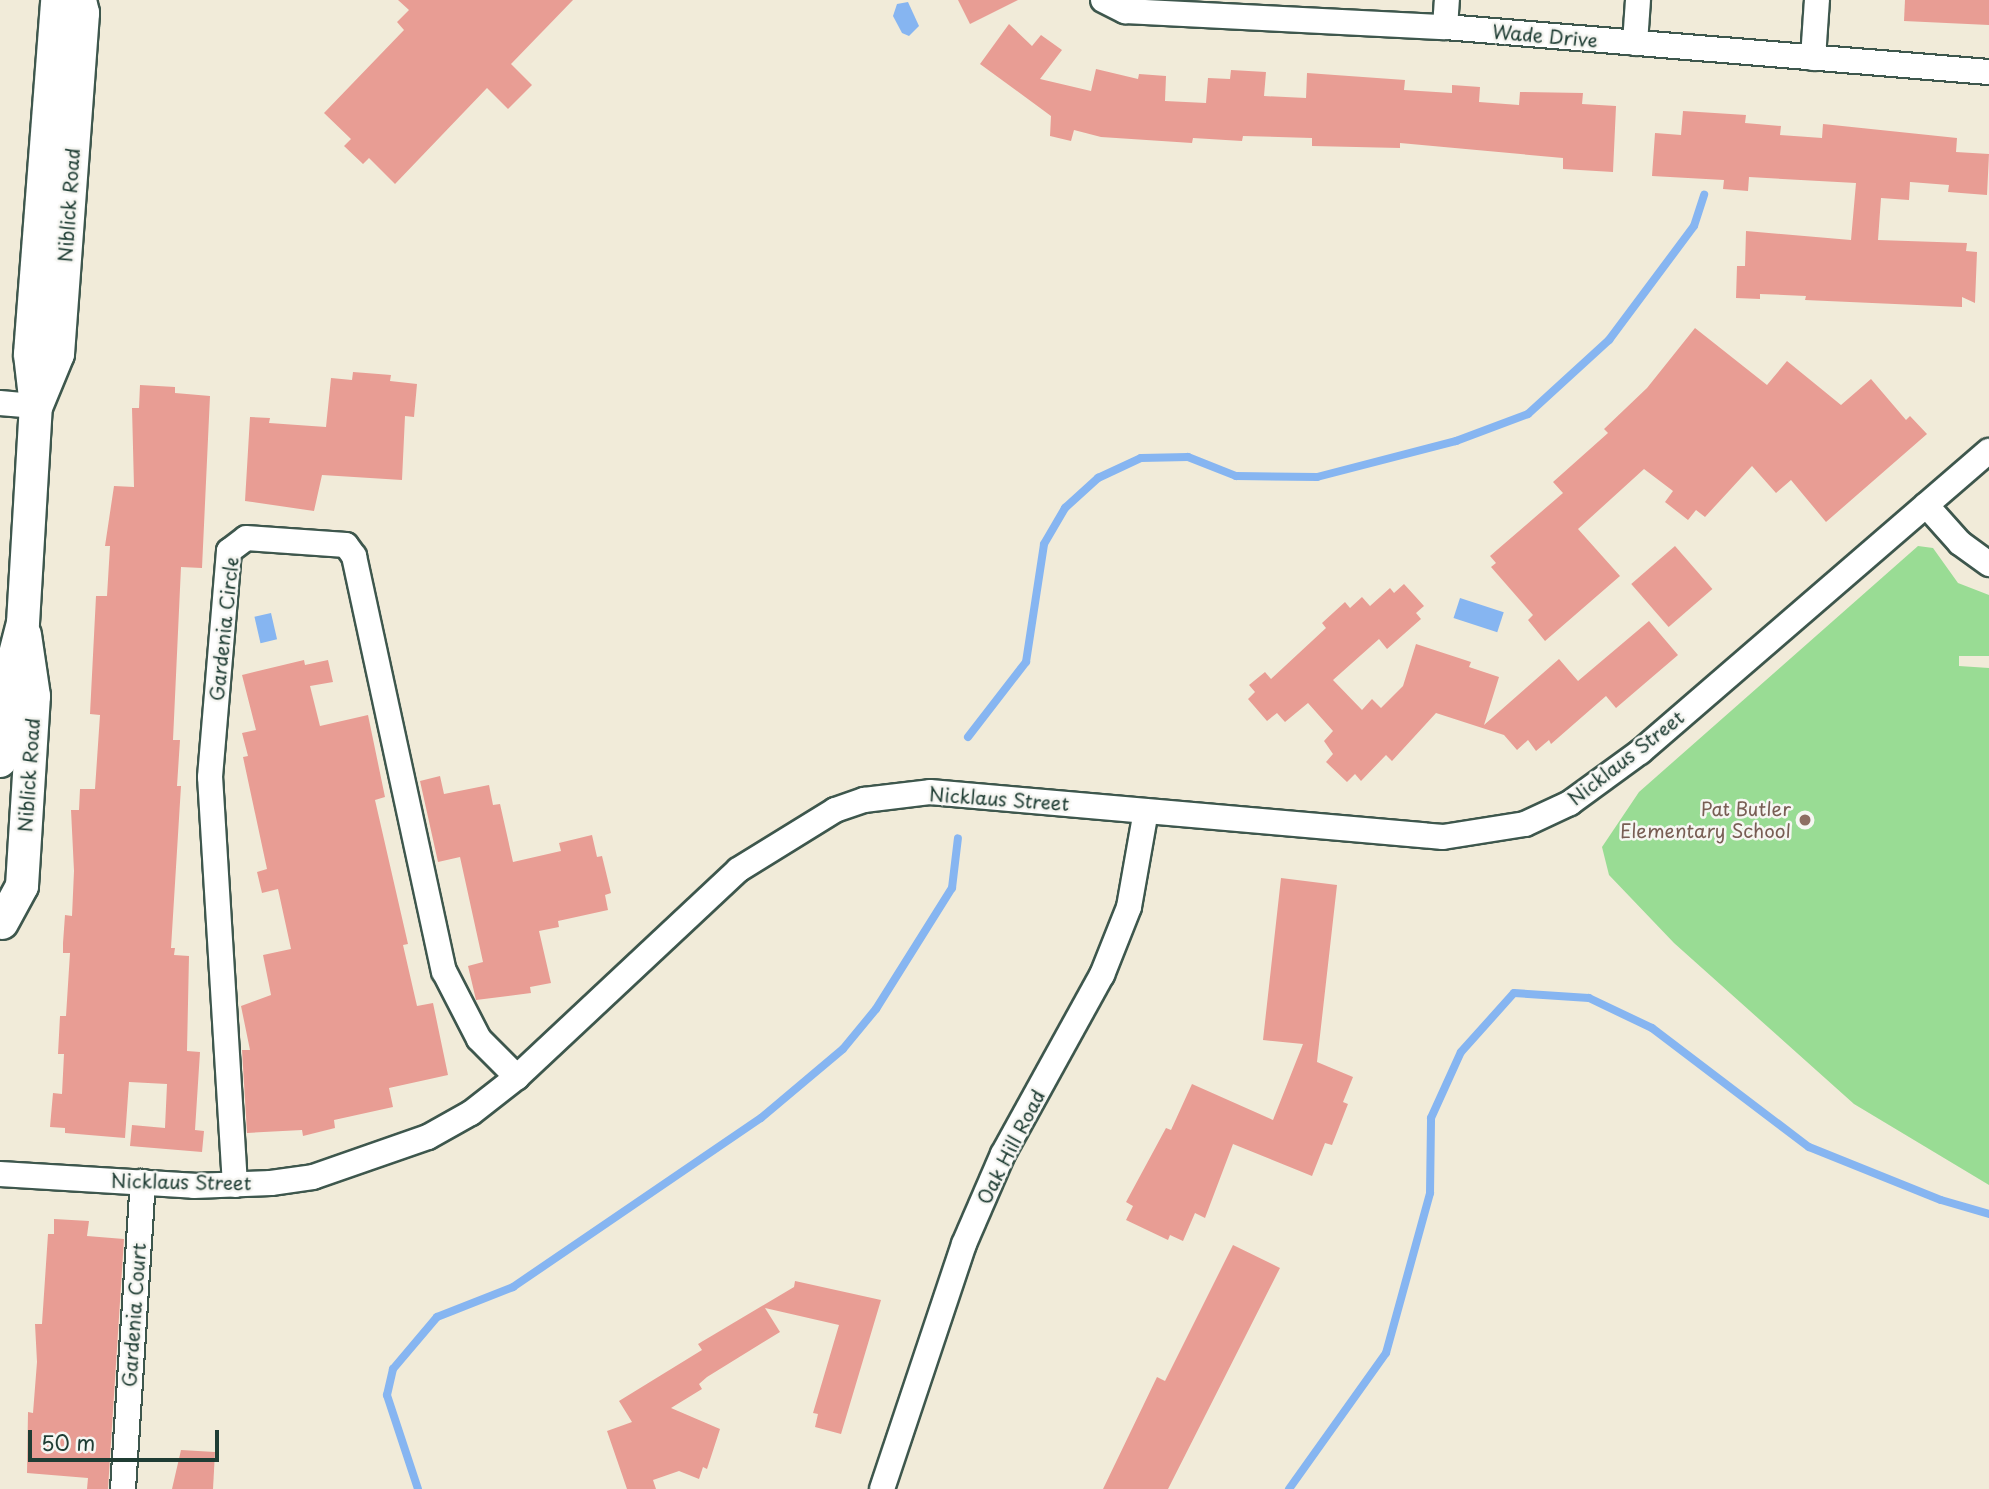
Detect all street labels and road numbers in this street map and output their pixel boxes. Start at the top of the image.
street label: Wade Drive [1491,20,1599,52]
street label: Niblick Road [54,147,84,263]
street label: Gardenia Circle [205,556,243,702]
street label: Nicklaus Street [1563,706,1689,810]
street label: Niblick Road [14,717,44,833]
street label: Nicklaus Street [928,783,1070,815]
street label: Oak Hill Road [972,1085,1050,1209]
street label: Nicklaus Street [110,1169,252,1195]
street label: Gardenia Court [118,1243,150,1387]

